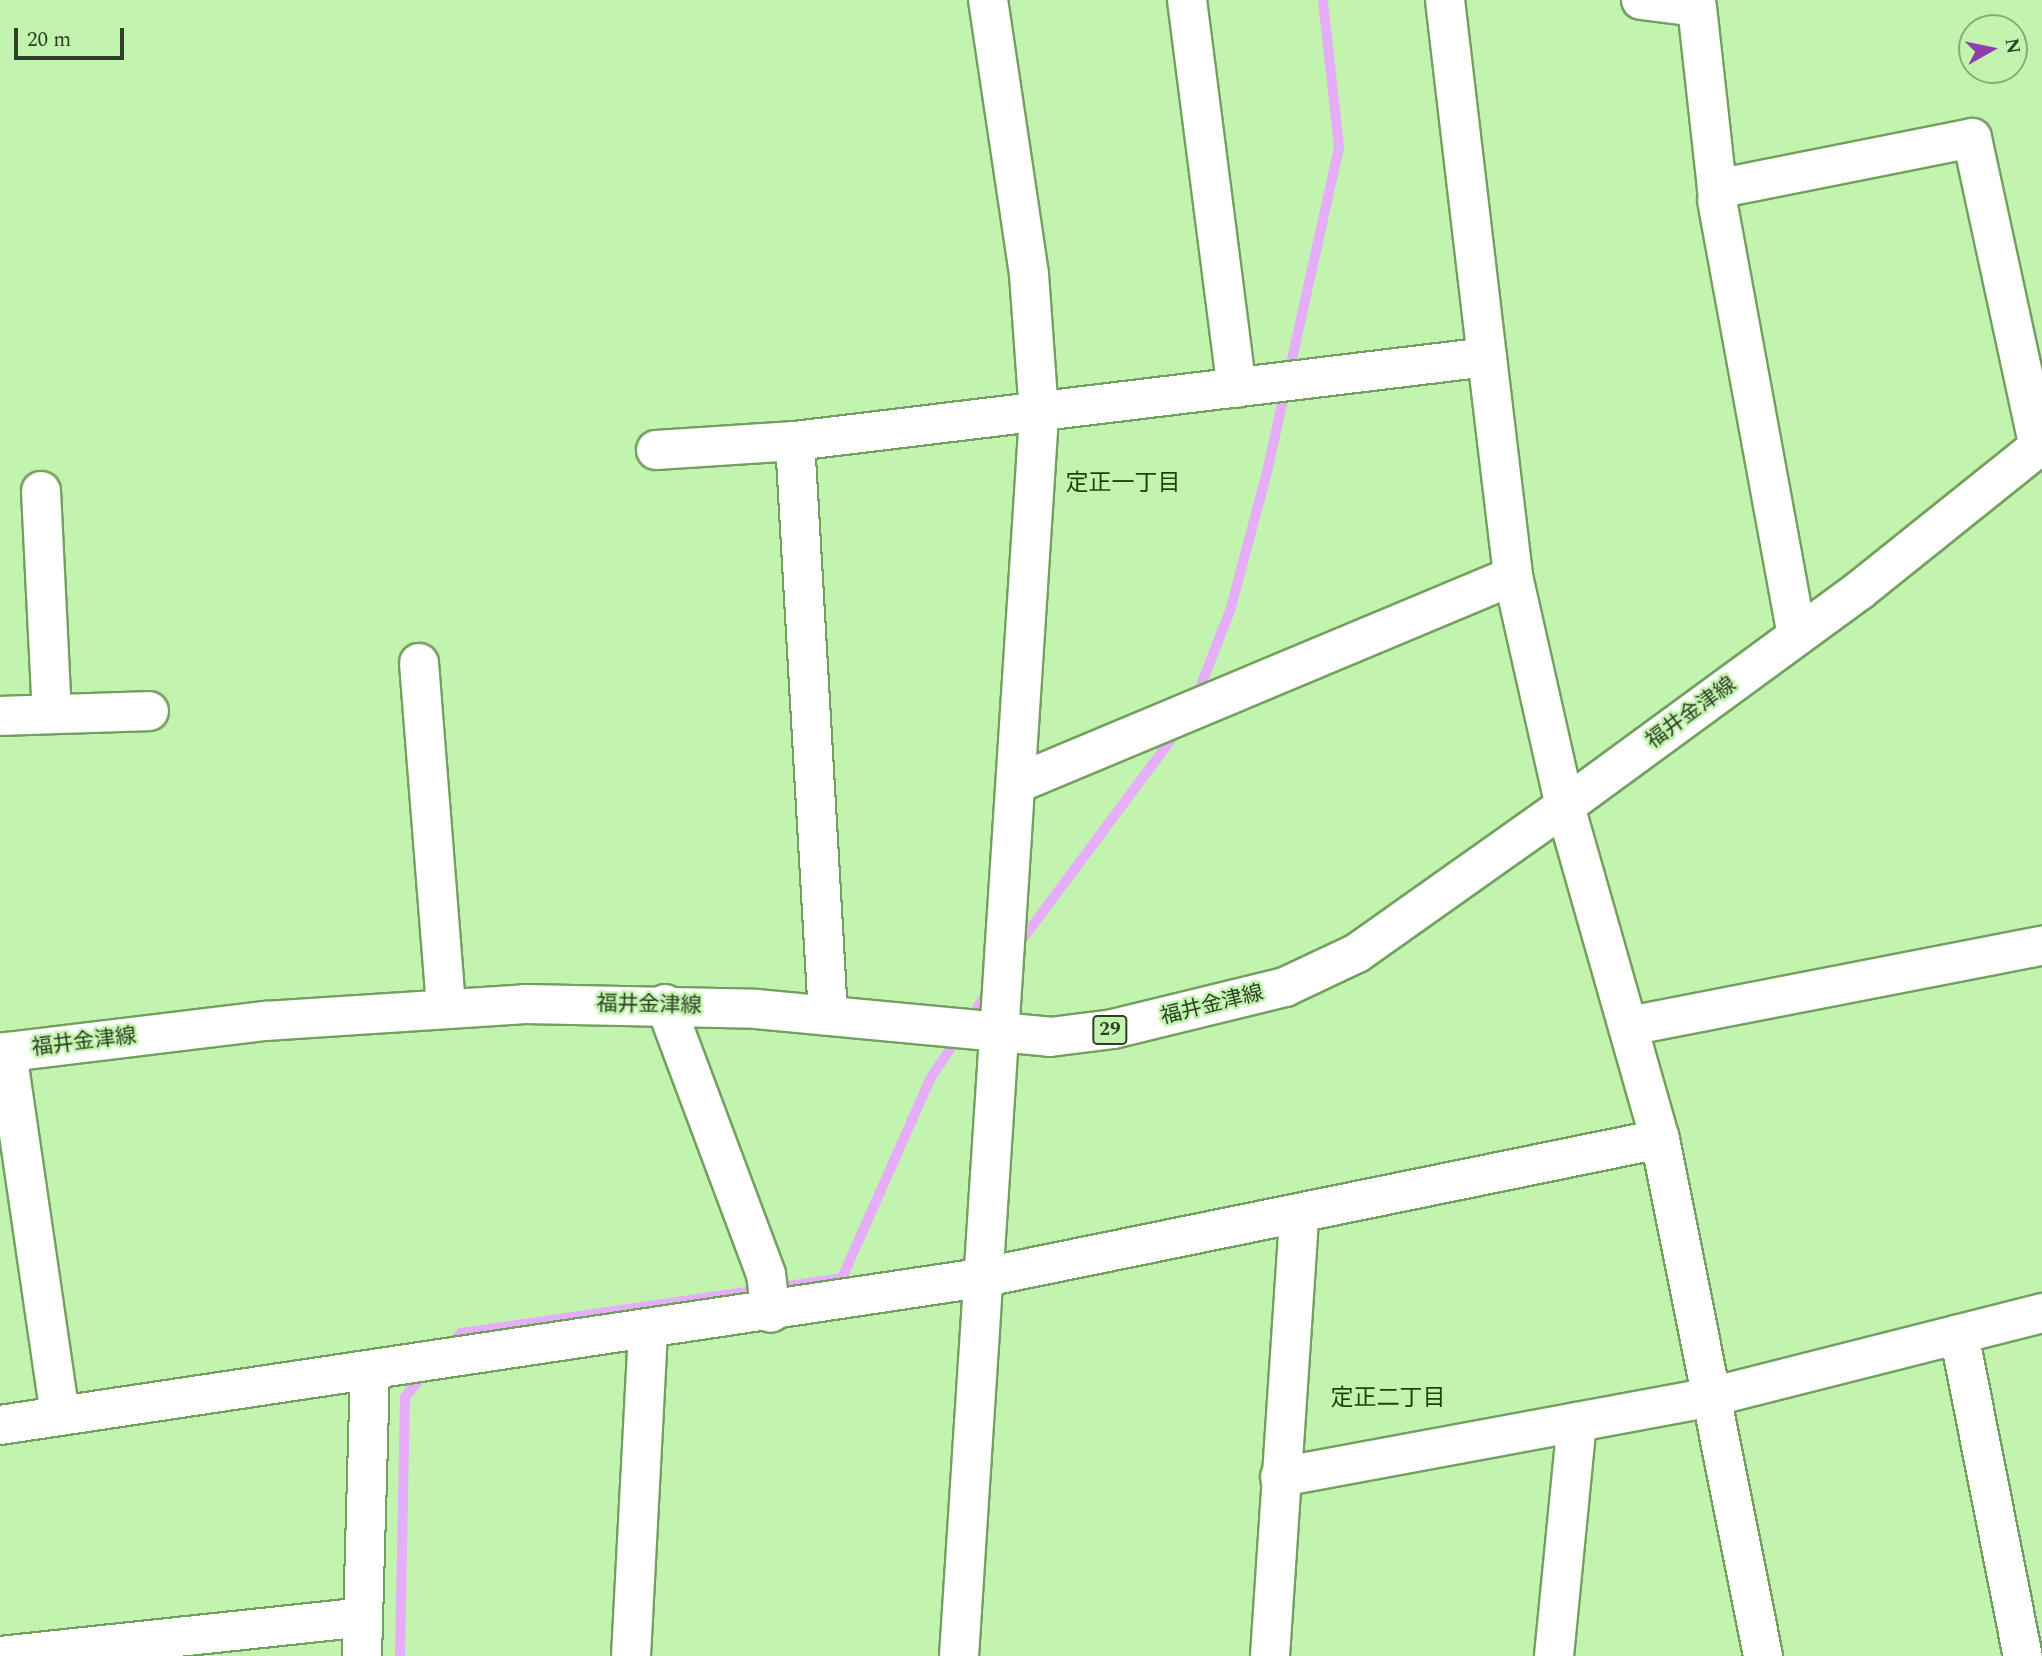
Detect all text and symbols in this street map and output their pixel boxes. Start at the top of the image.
scale bar [18,14,128,58]
north arrow [1958,14,2028,84]
text: 20 m [27,24,71,56]
text: N [1997,36,2028,56]
district label: 定正一丁目 [1066,470,1180,498]
street label: 福井金津線 [1641,672,1741,754]
street label: 福井金津線 [1158,980,1266,1030]
street label: 福井金津線 [596,991,702,1019]
road number: 29 [1091,1014,1129,1046]
street label: 福井金津線 [30,1023,138,1061]
district label: 定正二丁目 [1331,1385,1445,1413]

